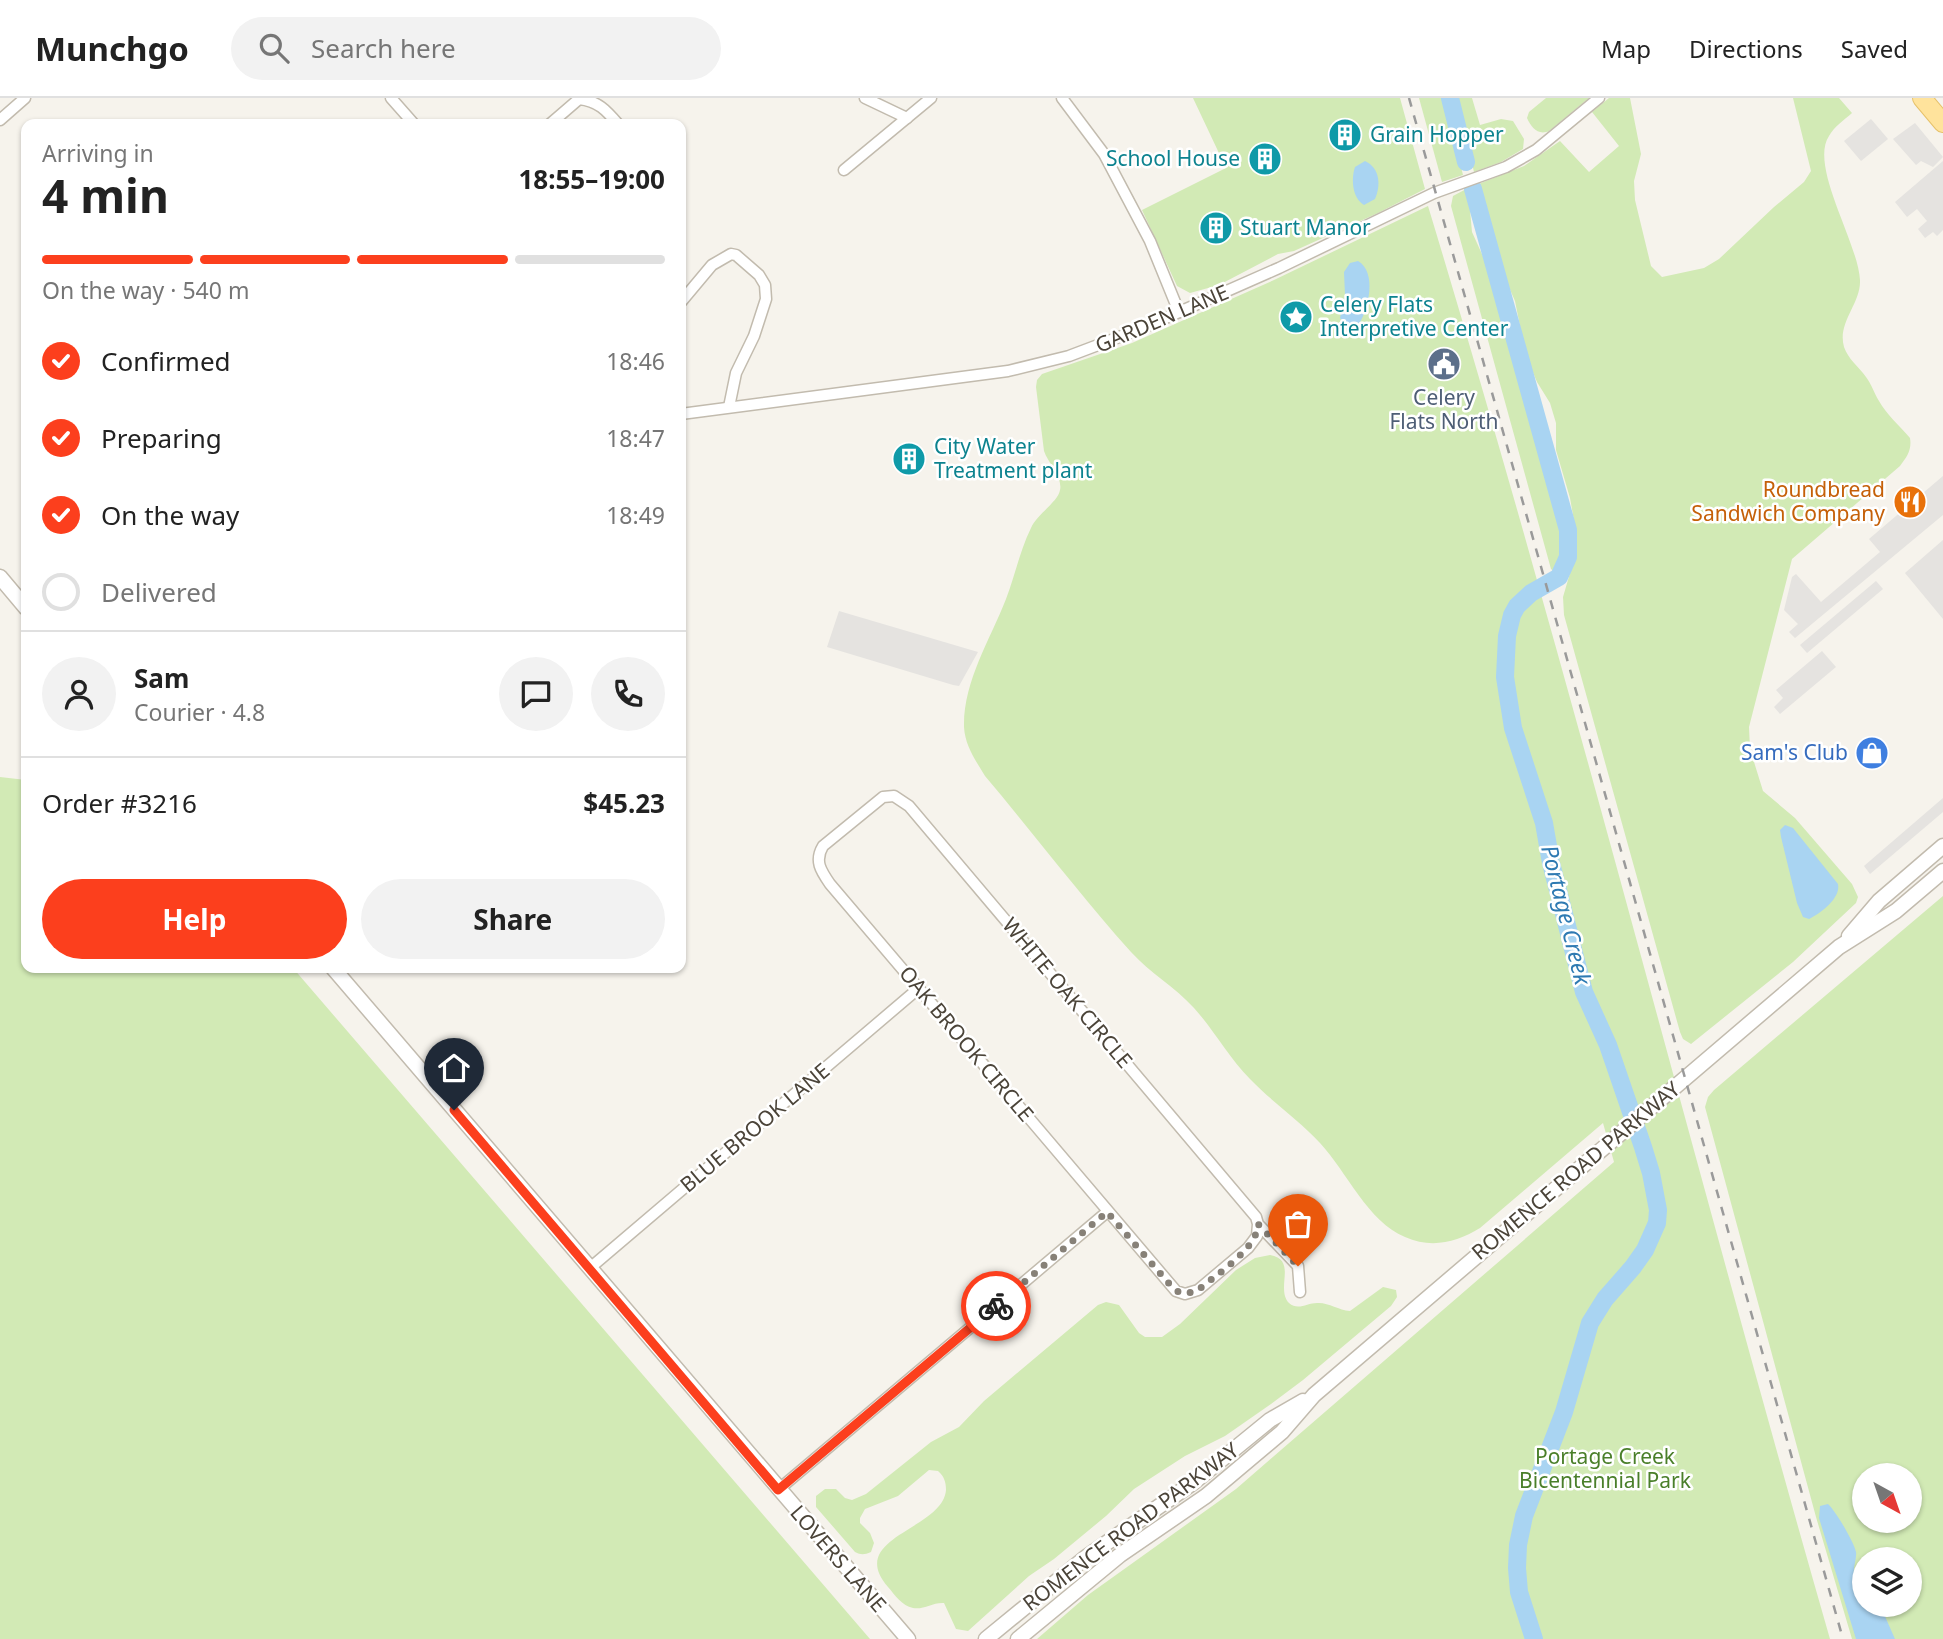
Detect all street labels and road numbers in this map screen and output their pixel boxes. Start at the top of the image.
street label: GARDEN LANE [1091,277,1233,359]
street label: WHITE OAK CIRCLE [997,911,1139,1073]
street label: OAK BROOK CIRCLE [893,960,1040,1127]
street label: BLUE BROOK LANE [674,1056,835,1198]
street label: ROMENCE ROAD PARKWAY [1465,1075,1685,1266]
street label: ROMENCE ROAD PARKWAY [1017,1436,1244,1617]
street label: LOVERS LANE [785,1499,893,1618]

